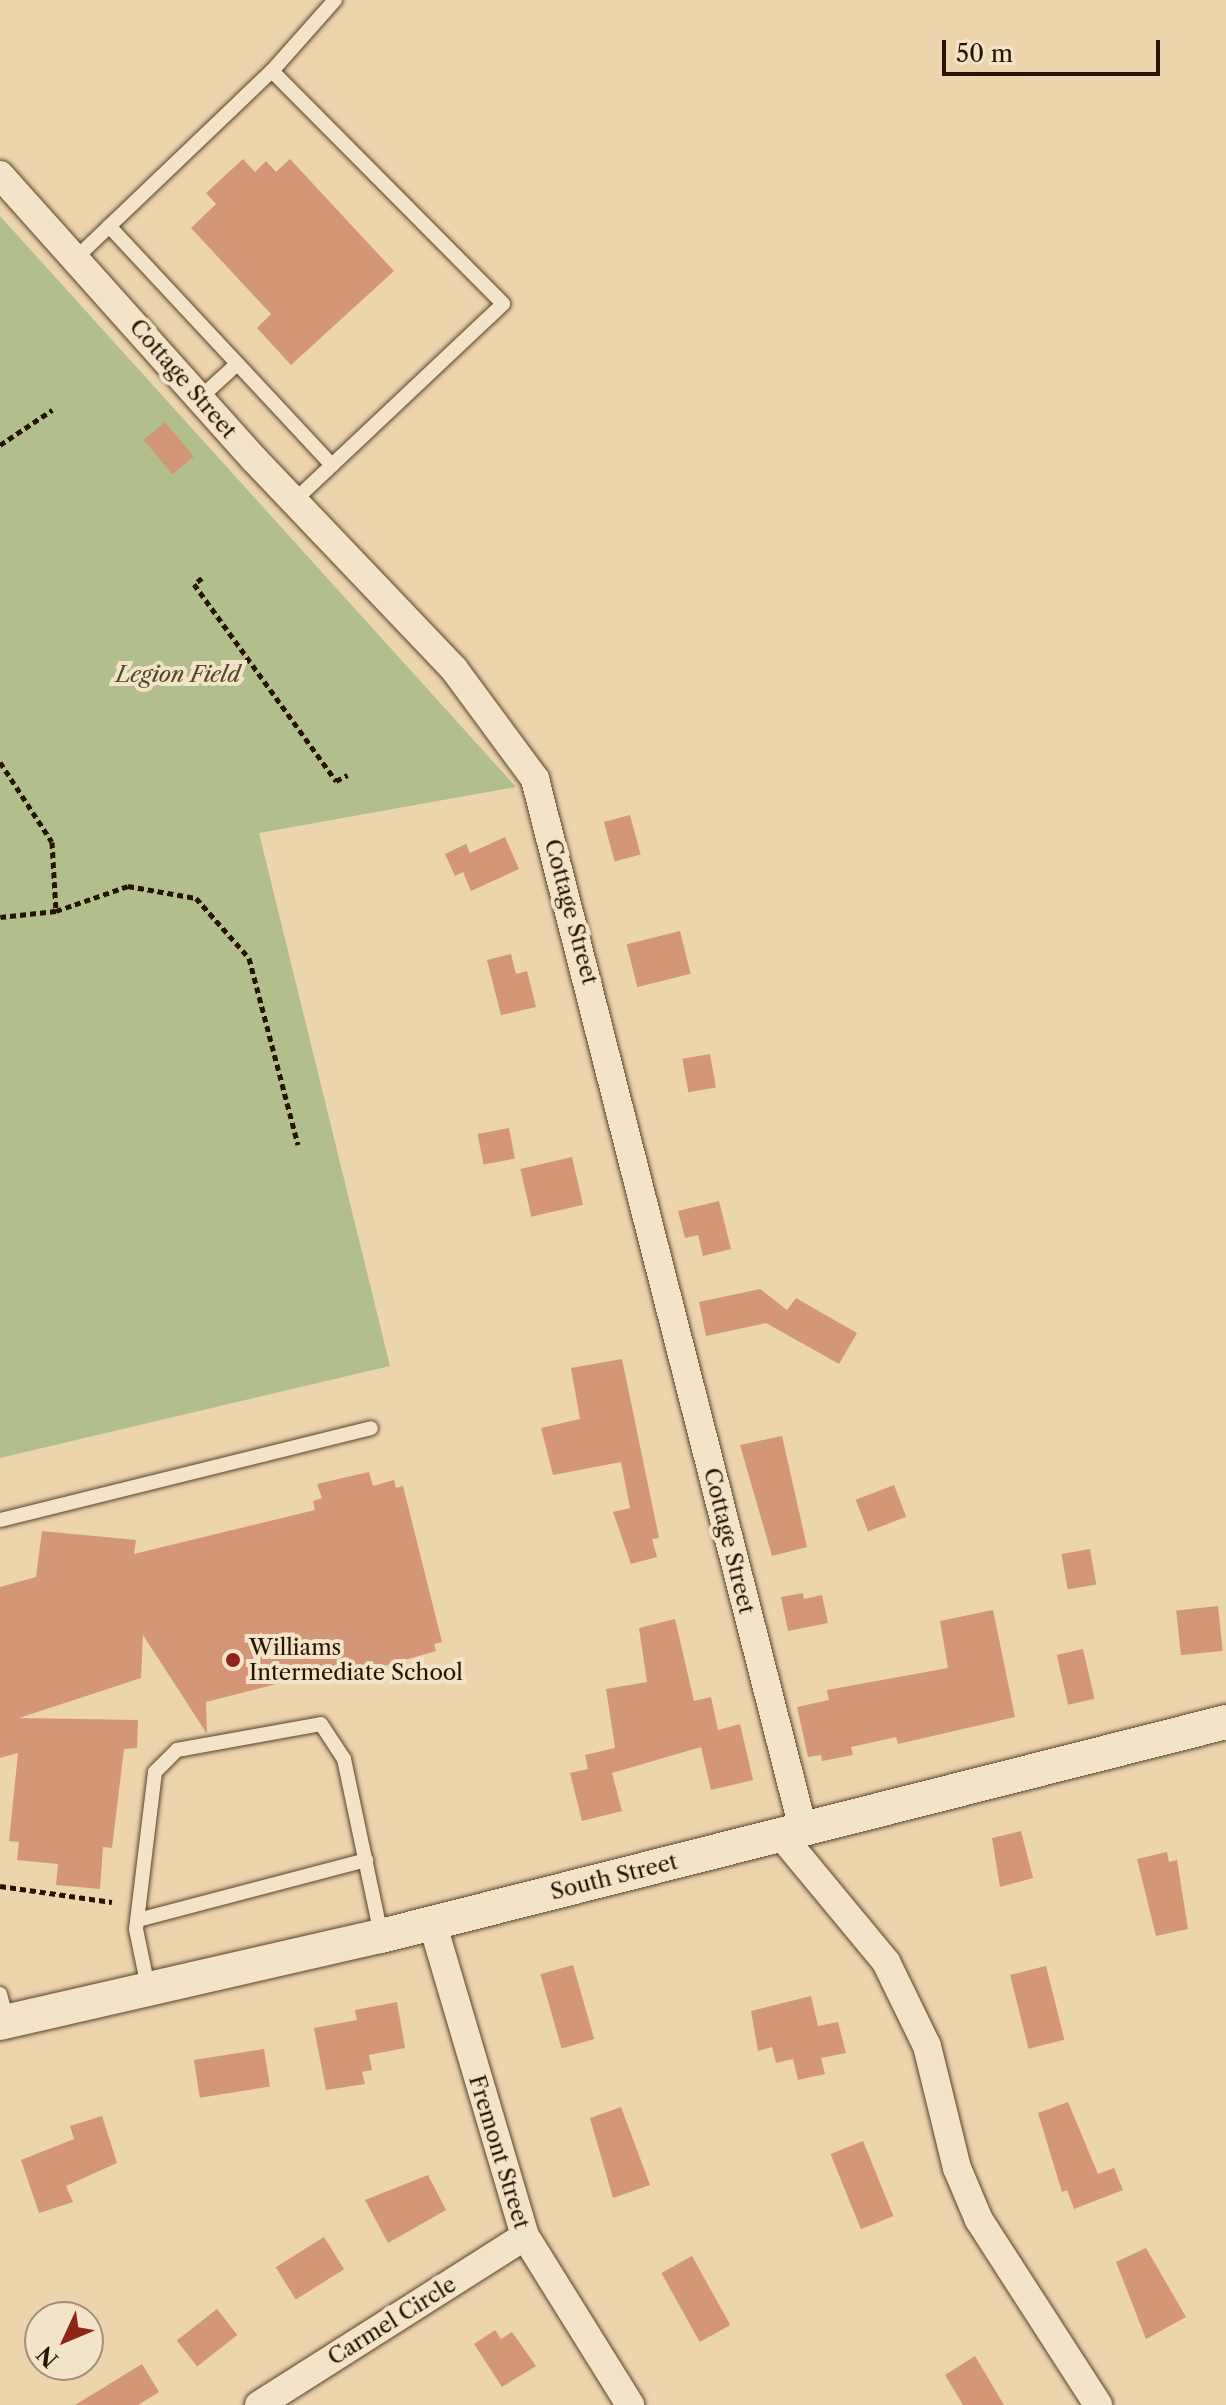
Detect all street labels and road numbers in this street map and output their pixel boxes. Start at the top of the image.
street label: Cottage Street [124,314,242,444]
street label: Cottage Street [539,836,603,988]
street label: Cottage Street [698,1465,760,1617]
street label: South Street [548,1848,680,1906]
street label: Fremont Street [463,2072,535,2232]
street label: Carmel Circle [323,2271,461,2371]

